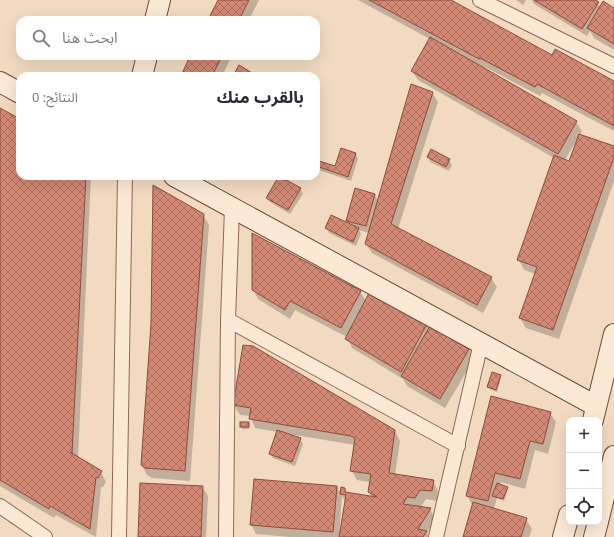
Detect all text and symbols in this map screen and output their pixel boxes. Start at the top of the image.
search box [16,16,320,60]
text: ابحث هنا [62,22,118,54]
icon: search [30,27,52,49]
text: بالقرب منك [217,80,304,116]
text: النتائج: 0 [32,84,78,112]
map controls [566,417,602,525]
button: + [566,417,602,453]
button: − [566,453,602,489]
button: locate [566,489,602,525]

